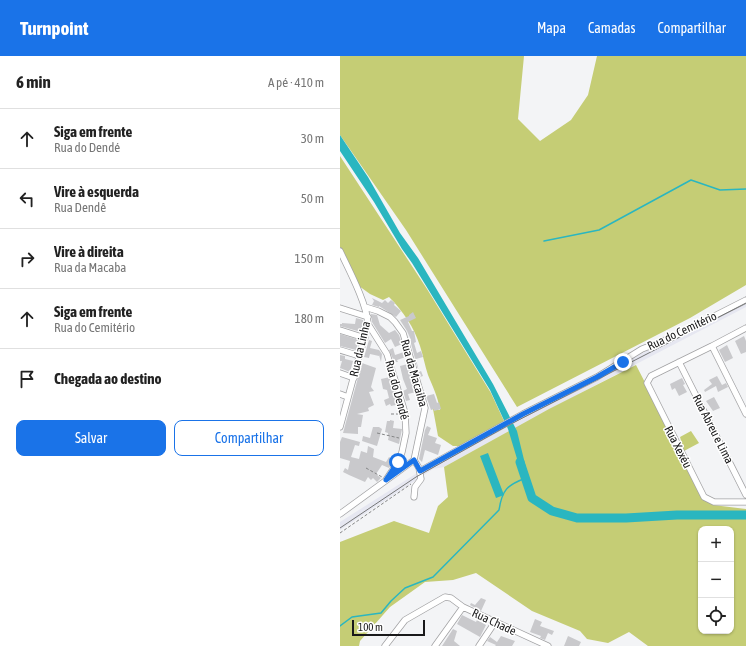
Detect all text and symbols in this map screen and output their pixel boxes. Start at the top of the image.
text: Turnpoint [20,17,88,39]
text: Mapa [537,20,566,36]
text: Camadas [588,20,636,36]
text: Compartilhar [658,20,726,36]
text: 6 min [16,72,51,92]
text: A pé · 410 m [268,75,324,90]
text: Siga em frente [54,123,132,140]
icon: ahead [16,128,38,150]
text: 30 m [301,131,324,146]
text: Rua do Dendé [54,140,120,155]
text: Vire à esquerda [54,183,139,200]
icon: left [16,188,38,210]
text: 50 m [301,191,324,206]
text: Rua Dendê [54,200,106,215]
text: Vire à direita [54,243,124,260]
icon: right [16,248,38,270]
text: 150 m [295,251,324,266]
text: Rua da Macaba [54,260,126,275]
text: Siga em frente [54,303,132,320]
icon: ahead [16,308,38,330]
street label: Rua do Cemitério [645,309,719,353]
text: 180 m [295,311,324,326]
text: Rua do Cemitério [54,320,135,335]
street label: Rua da Linha [347,320,373,378]
street label: Rua da Macaiba [398,338,430,408]
route end [614,353,632,371]
street label: Rua do Dendé [382,359,412,421]
icon: arrive [16,368,38,390]
text: Chegada ao destino [54,370,162,387]
street label: Rua Abreu e Lima [690,392,736,466]
button: Salvar [16,420,166,456]
button: Compartilhar [174,420,324,456]
street label: Rua Xexéu [661,424,695,471]
route start [389,453,407,471]
map controls [698,526,734,634]
button: + [698,526,734,562]
button: − [698,562,734,598]
button: locate [698,598,734,634]
street label: Rua Chade [470,606,518,638]
scale bar [352,618,425,637]
text: 100 m [358,621,383,633]

